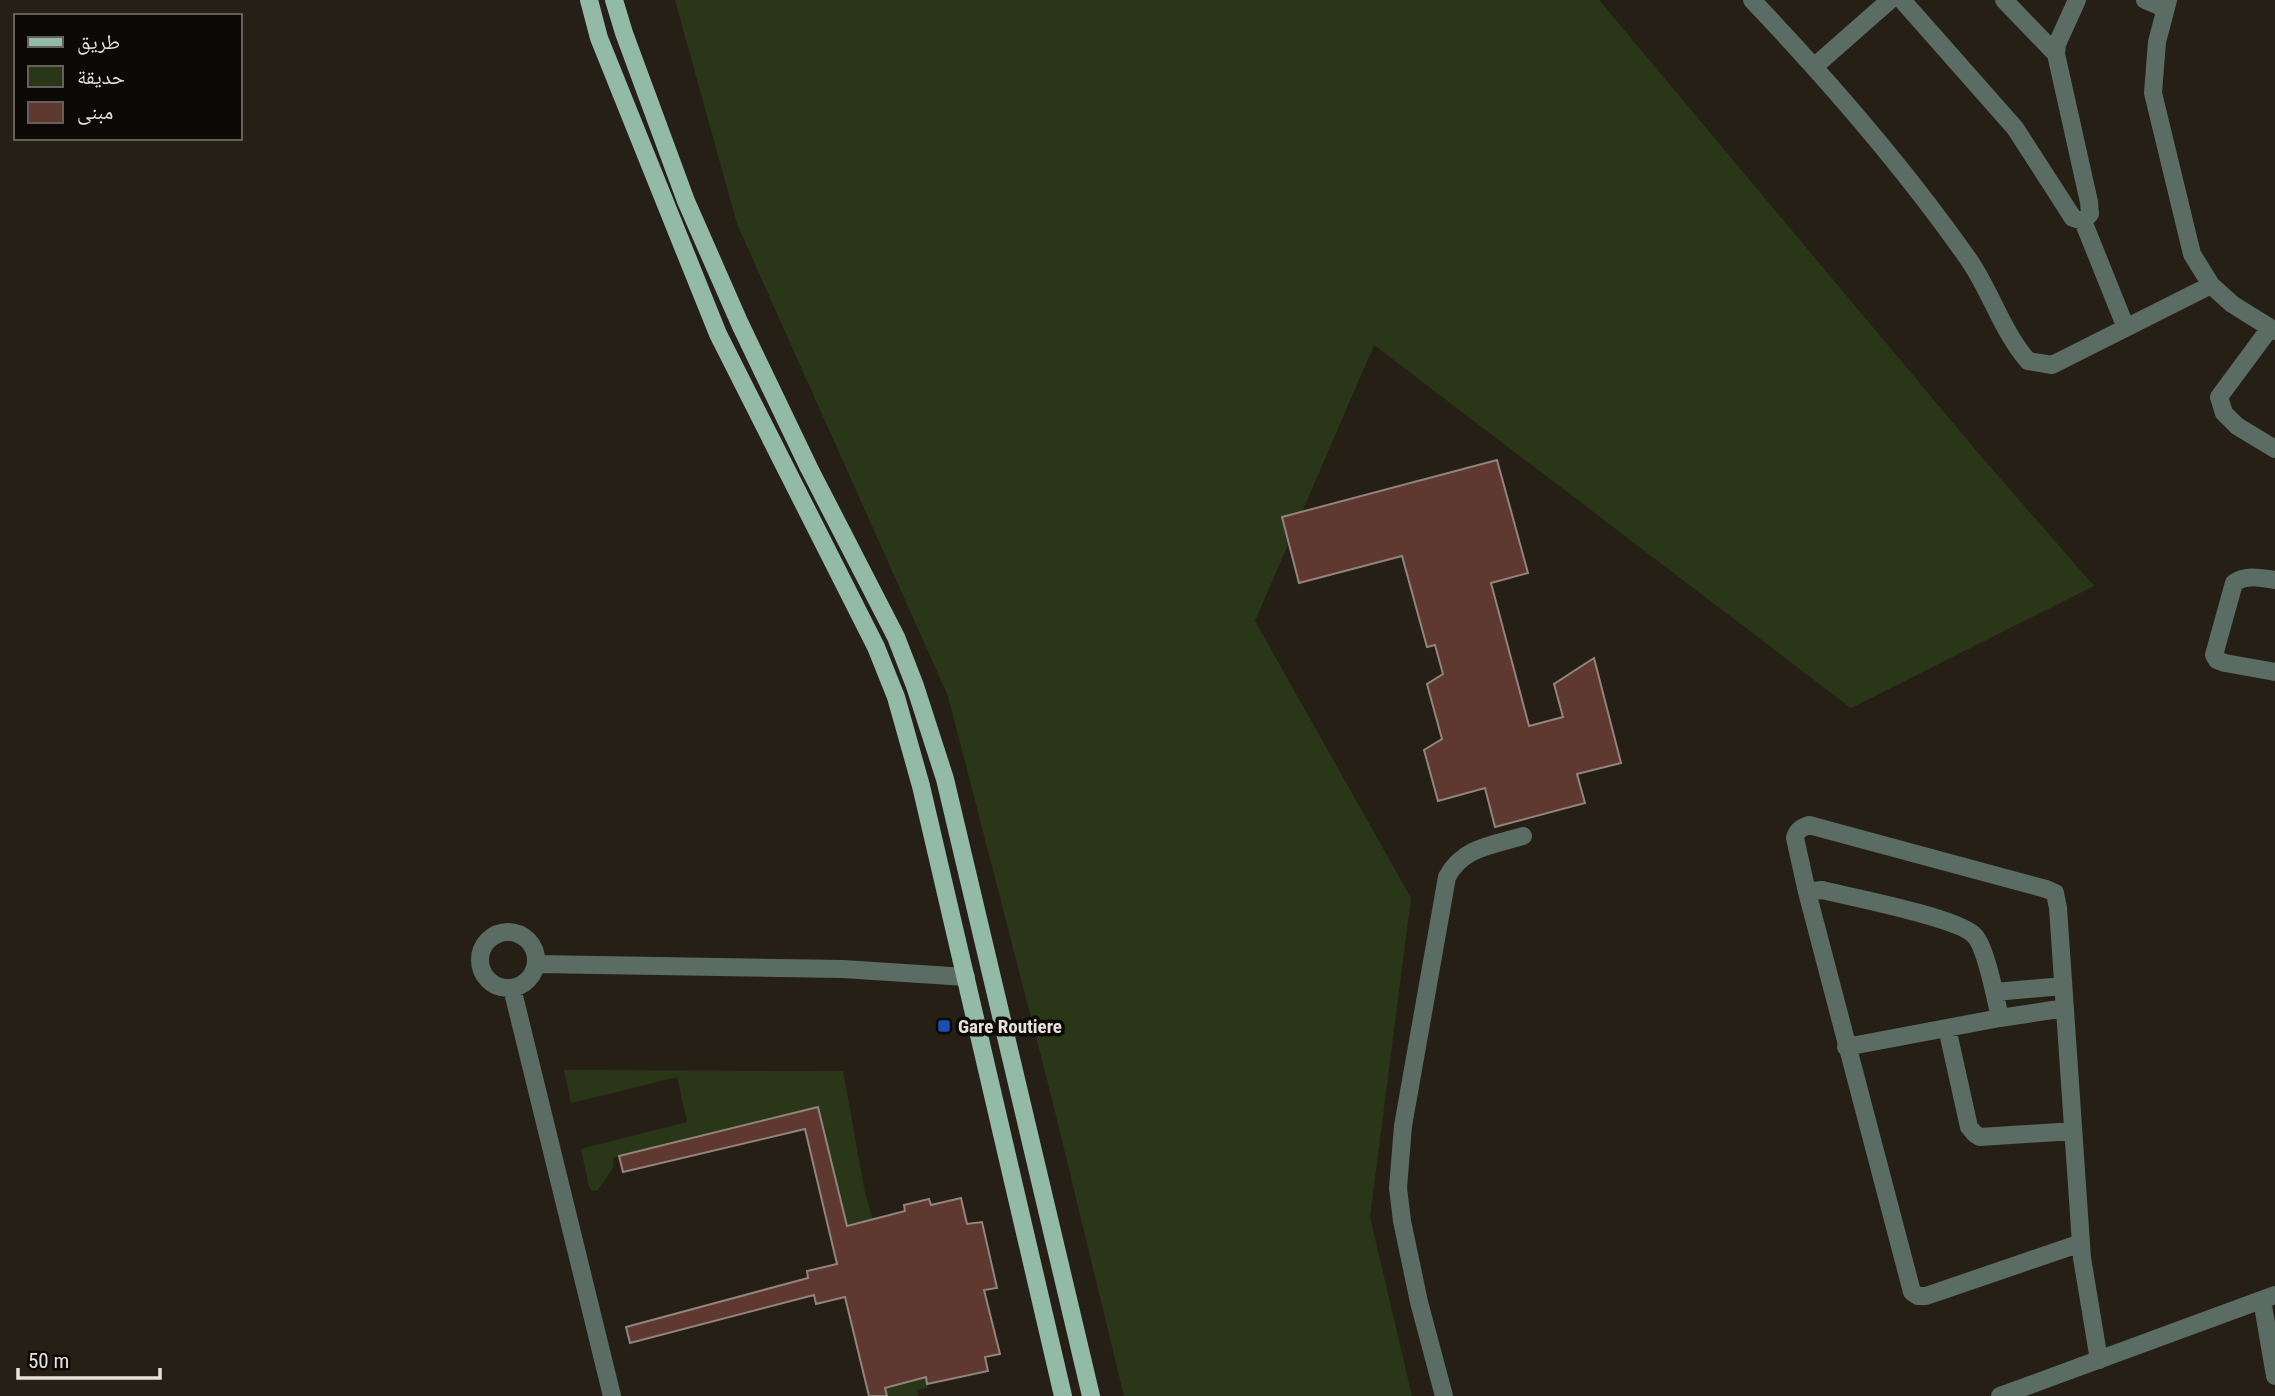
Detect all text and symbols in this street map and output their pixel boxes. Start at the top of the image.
legend [14,14,242,140]
text: طريق [77,30,120,55]
text: حديقة [77,65,125,89]
text: مبنى [77,100,113,125]
place label: Gare Routiere [958,1015,1062,1038]
marker: Gare Routiere [936,1018,952,1034]
scale bar [18,1336,159,1380]
text: 50 m [28,1349,69,1373]

